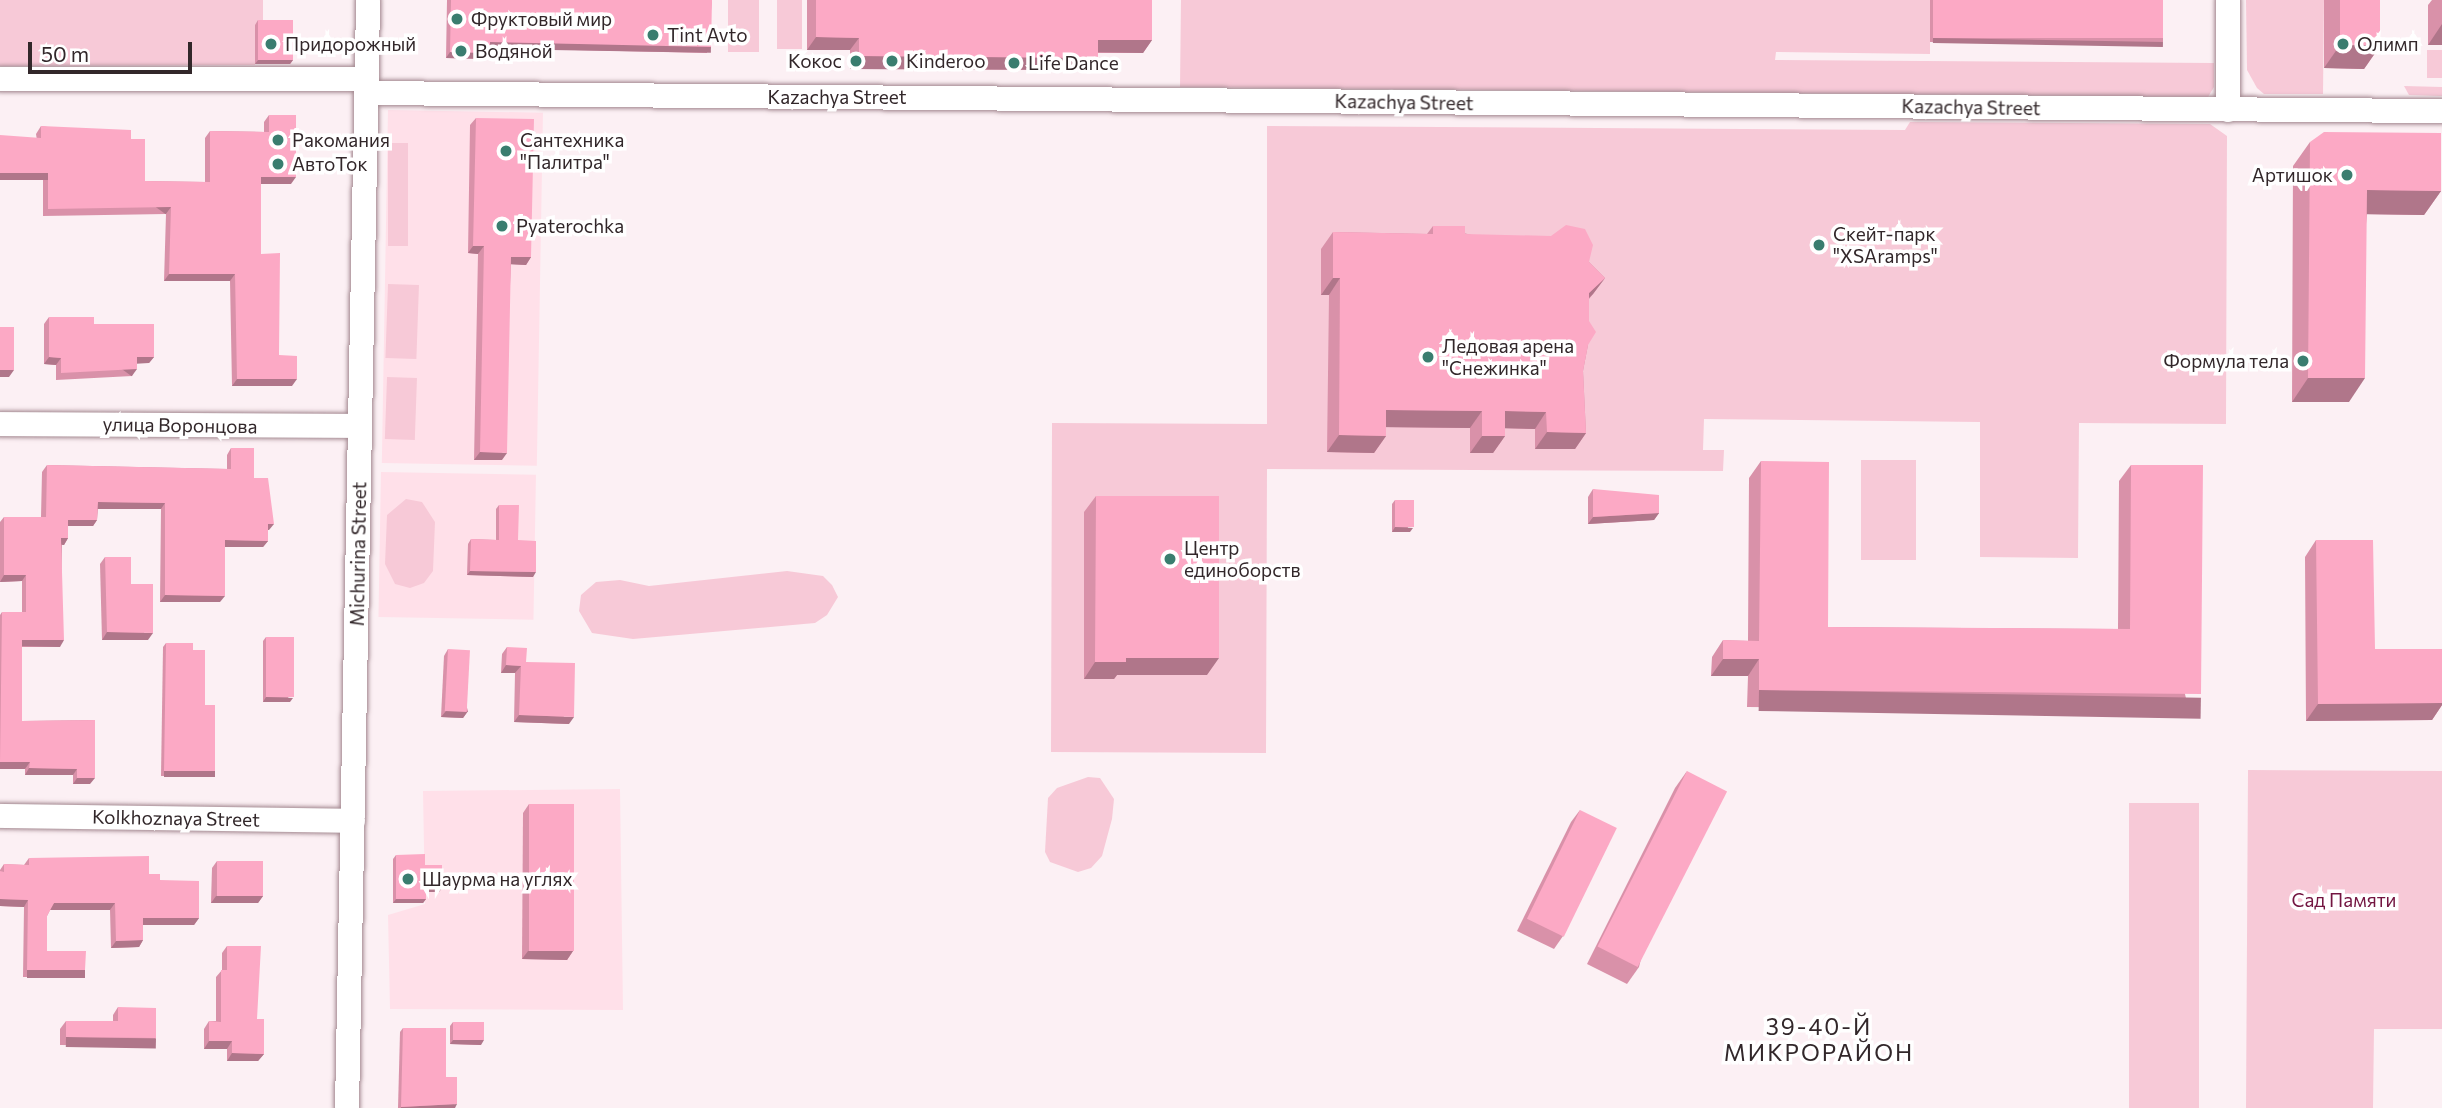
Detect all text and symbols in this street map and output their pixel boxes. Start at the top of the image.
place label: Фруктовый мир [471,8,612,30]
marker: Фруктовый мир [449,11,465,27]
place label: Tint Avto [667,24,748,46]
marker: Tint Avto [645,27,661,43]
scale bar [32,28,196,72]
place label: Придорожный [285,33,416,55]
place label: Олимп [2357,33,2418,55]
marker: Придорожный [263,36,279,52]
marker: Олимп [2335,36,2351,52]
place label: Водяной [475,40,553,62]
text: 50 m [41,41,89,66]
marker: Водяной [453,43,469,59]
place label: Кокос [788,50,842,72]
place label: Kinderoo [906,50,985,72]
place label: Life Dance [1028,52,1119,74]
marker: Кокос [848,53,864,69]
marker: Kinderoo [884,53,900,69]
marker: Life Dance [1006,55,1022,71]
street label: Kazachya Street [767,86,907,108]
street label: Kazachya Street [1334,89,1474,115]
street label: Kazachya Street [1901,94,2041,120]
place label: Ракомания [292,129,390,151]
place label: Сантехника "Палитра" [520,129,624,173]
marker: Ракомания [270,132,286,148]
marker: Сантехника "Палитра" [498,143,514,159]
place label: АвтоТок [292,153,368,175]
marker: АвтоТок [270,156,286,172]
place label: Артишок [2252,164,2333,186]
marker: Артишок [2339,167,2355,183]
place label: Pyaterochka [516,215,624,237]
marker: Pyaterochka [494,218,510,234]
place label: Скейт-парк "XSAramps" [1833,223,1938,267]
marker: Скейт-парк "XSAramps" [1811,237,1827,253]
place label: Ледовая арена "Снежинка" [1442,335,1574,379]
marker: Ледовая арена "Снежинка" [1420,349,1436,365]
place label: Формула тела [2164,350,2289,372]
marker: Формула тела [2295,353,2311,369]
street label: улица Воронцова [102,412,258,438]
street label: Michurina Street [345,482,371,626]
place label: Центр единоборств [1184,537,1301,581]
marker: Центр единоборств [1162,551,1178,567]
street label: Kolkhoznaya Street [92,805,260,831]
place label: Шаурма на углях [422,868,573,890]
marker: Шаурма на углях [400,871,416,887]
park label: Сад Памяти [2291,889,2397,911]
district label: 39-40-Й МИКРОРАЙОН [1725,1012,1913,1066]

